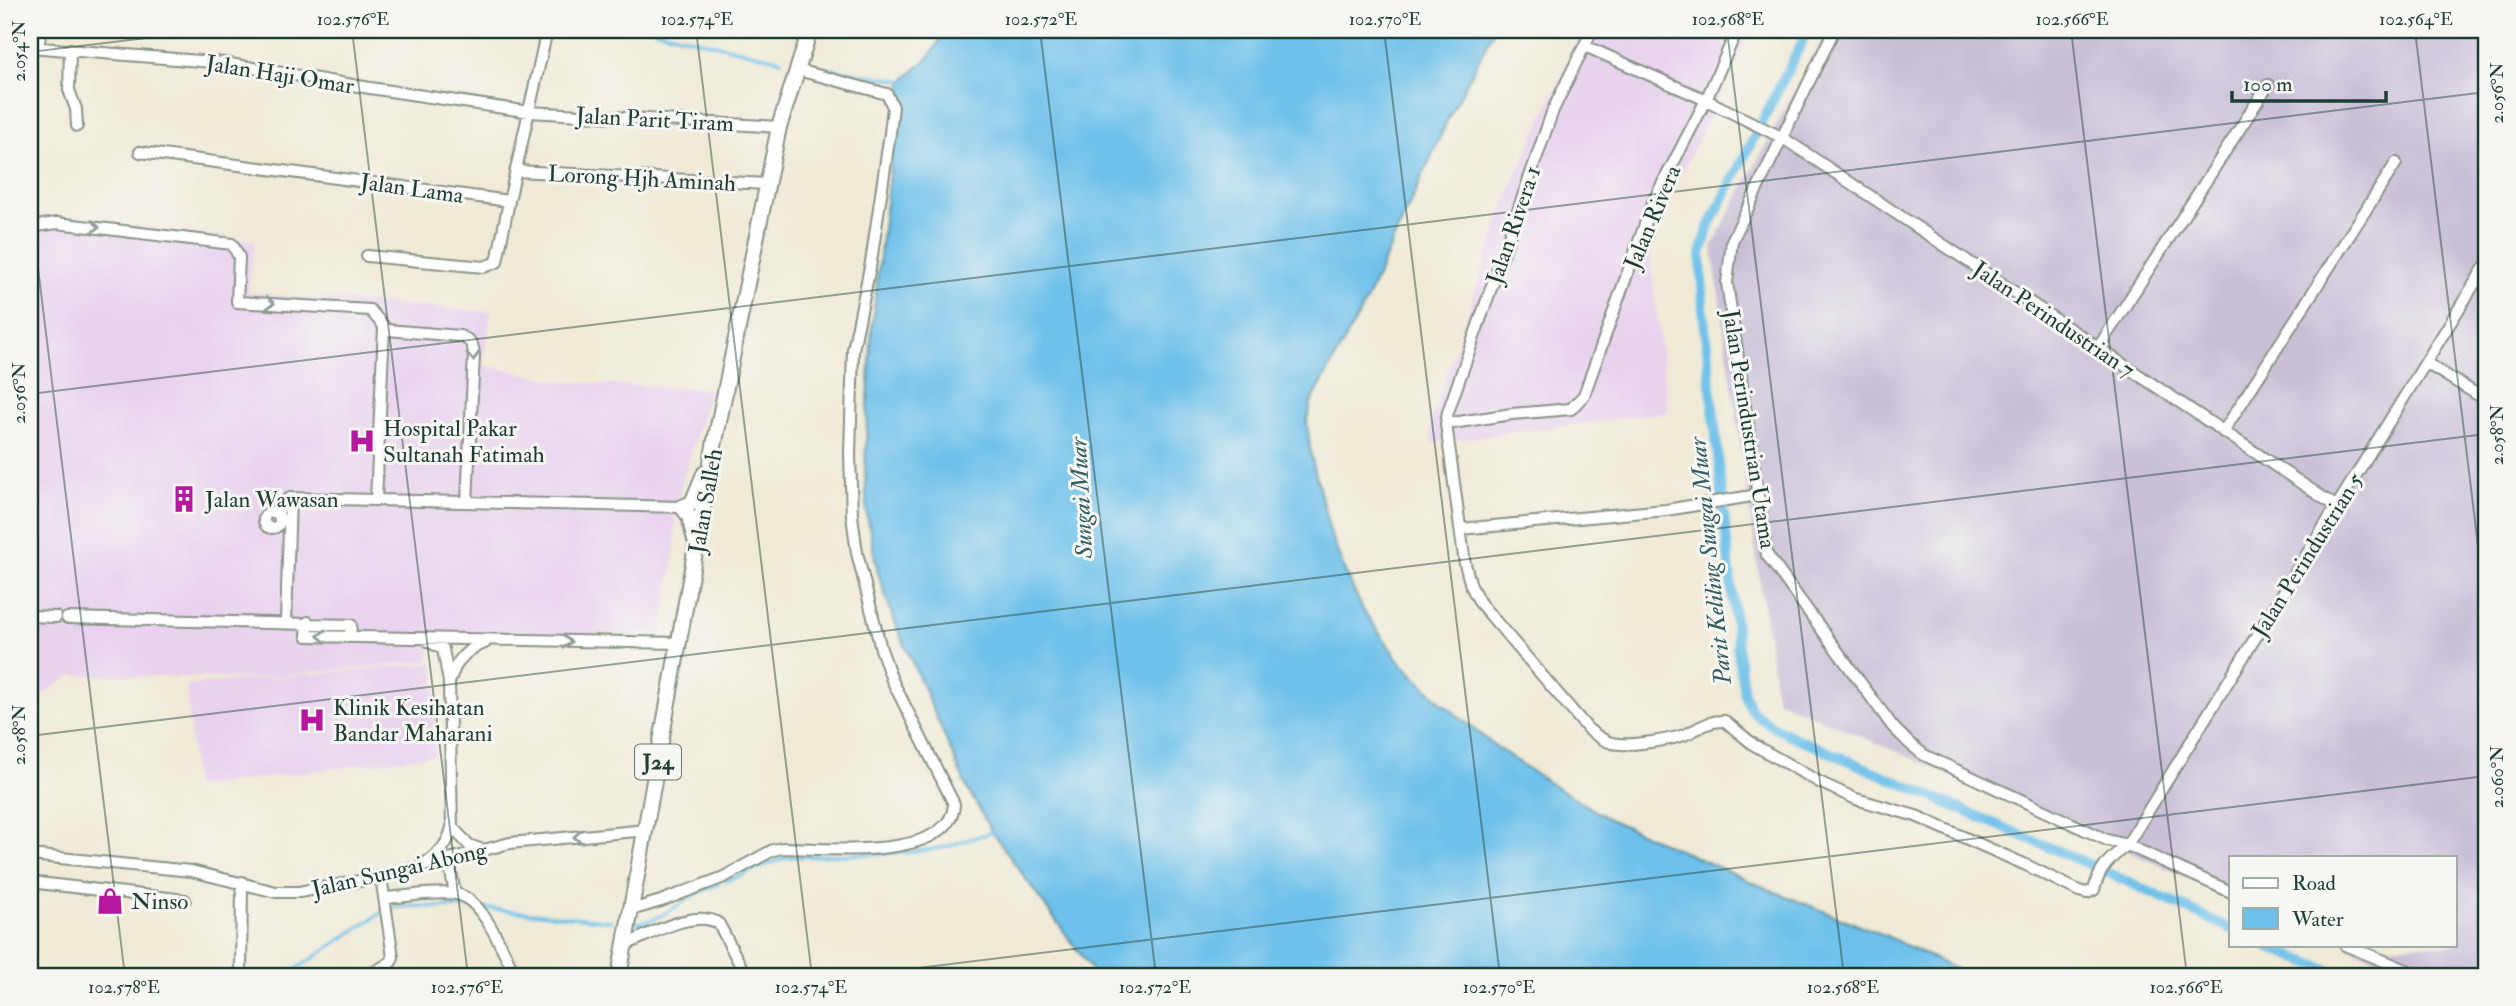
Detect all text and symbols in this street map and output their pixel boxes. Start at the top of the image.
text: 102.576°E [317,8,389,31]
text: 102.574°E [661,8,733,31]
text: 102.572°E [1005,8,1077,31]
text: 102.570°E [1349,8,1421,31]
text: 102.568°E [1692,8,1764,31]
text: 102.566°E [2035,8,2109,31]
text: 102.564°E [2379,8,2453,31]
text: 2.054°N [8,20,31,82]
street label: Jalan Haji Omar [203,48,356,101]
scale bar [2232,60,2386,104]
text: 2.056°N [2486,62,2509,124]
text: 100 m [2243,71,2293,98]
street label: Jalan Parit Tiram [574,101,735,138]
street label: Lorong Hjh Aminah [547,159,737,198]
street label: Jalan Rivera [1617,160,1688,274]
street label: Jalan Rivera 1 [1479,162,1547,289]
street label: Jalan Lama [358,167,466,210]
one-way arrow [89,220,101,235]
street label: Jalan Perindustrian 7 [1966,254,2141,385]
one-way arrow [264,296,275,311]
street label: Jalan Perindustrian Utama [1716,306,1783,551]
one-way arrow [465,351,480,362]
text: 2.056°N [8,362,31,424]
text: 2.058°N [2486,405,2509,465]
place label: Hospital Pakar Sultanah Fatimah [383,414,545,469]
hospital icon: Hospital Pakar Sultanah Fatimah [347,426,377,456]
water label: Parit Keliling Sungai Muar [1682,435,1739,687]
water label: Sungai Muar [1063,436,1100,560]
street label: Jalan Salleh [682,446,729,557]
street label: Jalan Perindustrian 5 [2245,468,2370,644]
building icon: Jalan Wawasan [169,484,199,514]
place label: Jalan Wawasan [204,485,339,514]
one-way arrow [316,629,327,644]
one-way arrow [562,634,572,650]
place label: Klinik Kesihatan Bandar Maharani [333,693,493,748]
text: 2.058°N [8,705,31,765]
hospital icon: Klinik Kesihatan Bandar Maharani [297,705,327,735]
road number: J24 [635,744,681,780]
text: 2.060°N [2486,746,2509,808]
one-way arrow [572,829,583,844]
street label: Jalan Sungai Abong [308,835,490,904]
legend [2229,856,2456,946]
text: Road [2292,870,2337,897]
shop icon: Ninso [95,886,125,916]
place label: Ninso [131,887,188,916]
text: Water [2291,906,2344,933]
text: 102.578°E [88,976,160,999]
text: 102.576°E [431,976,503,999]
text: 102.574°E [775,976,847,999]
text: 102.572°E [1119,976,1191,999]
text: 102.570°E [1463,976,1535,999]
text: 102.568°E [1807,976,1879,999]
text: 102.566°E [2149,976,2223,999]

